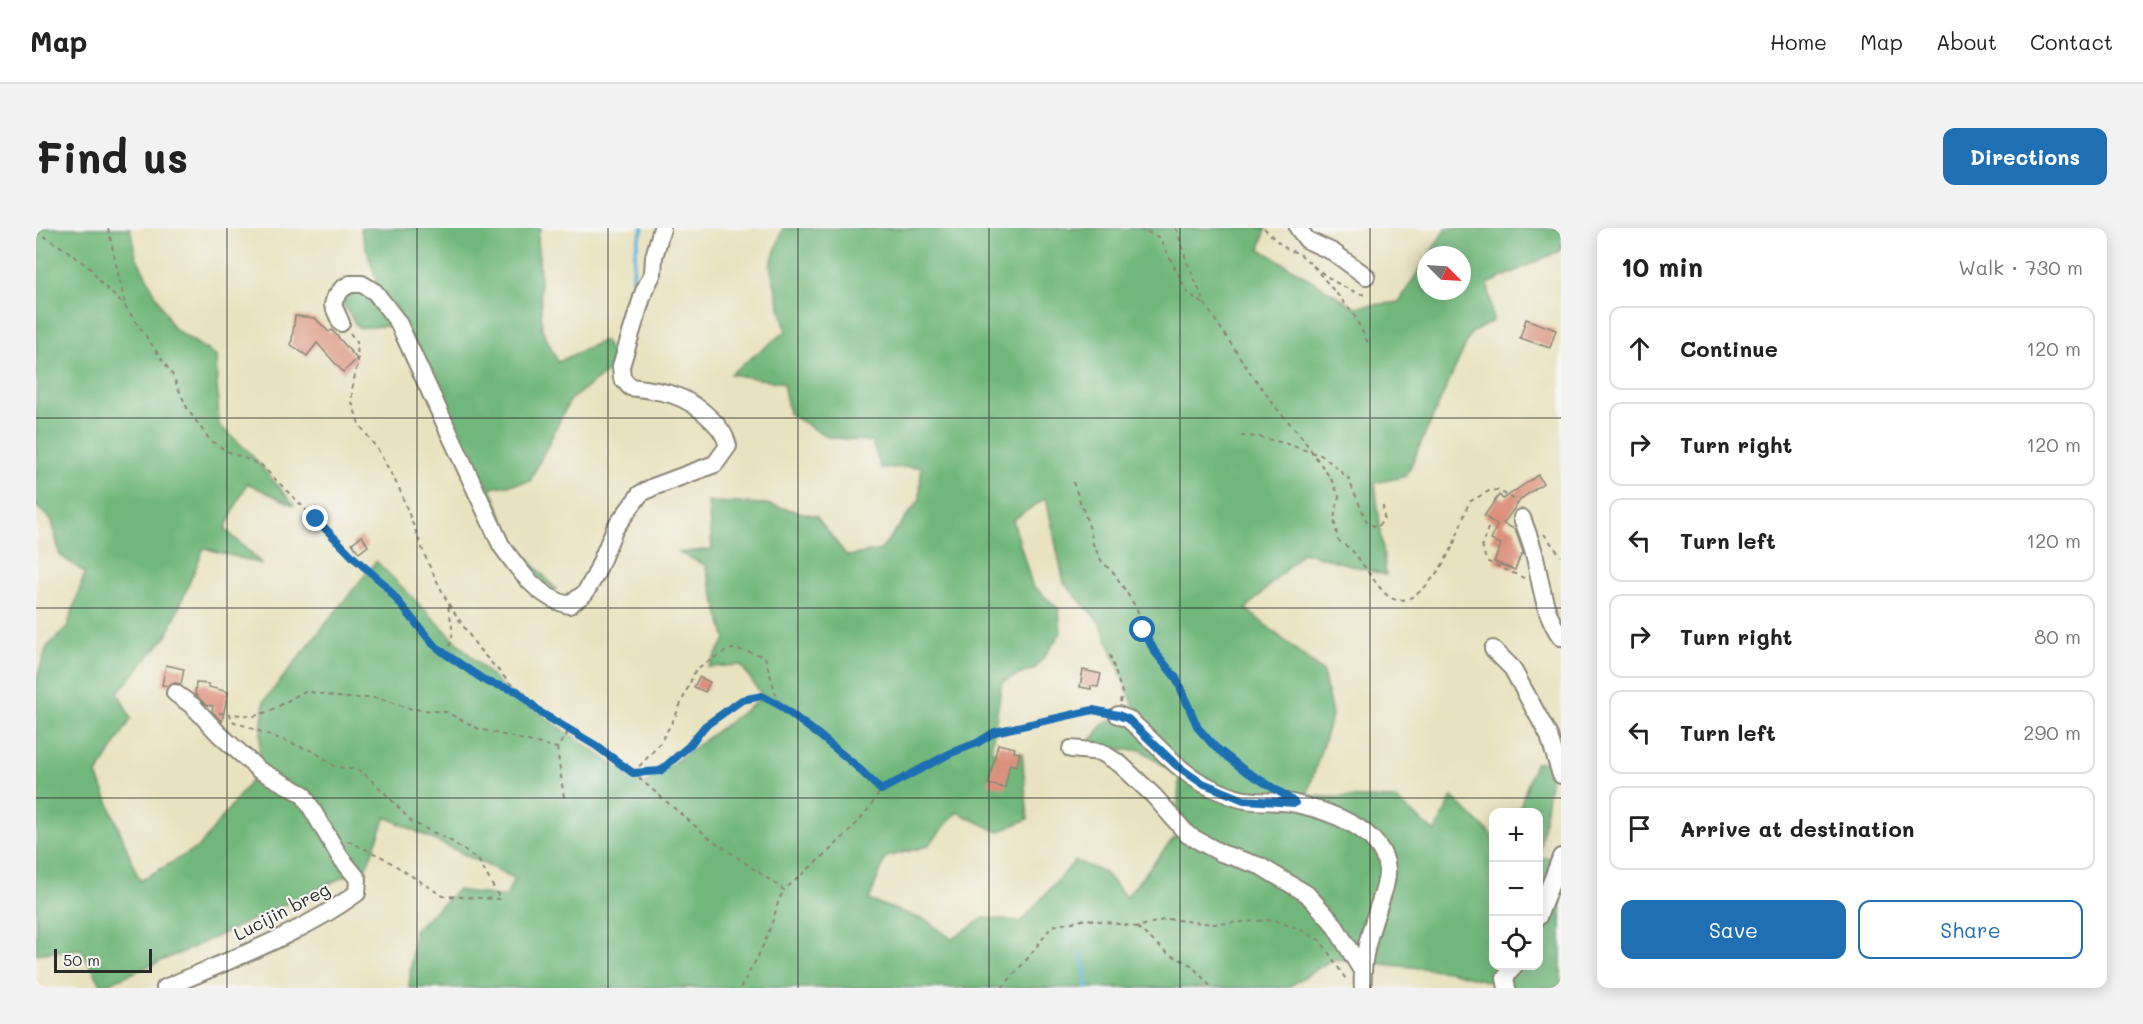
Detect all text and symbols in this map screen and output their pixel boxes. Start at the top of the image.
text: Map [30,23,87,59]
text: Home [1770,28,1827,55]
text: Map [1860,28,1903,55]
text: About [1936,28,1997,55]
text: Contact [2030,28,2113,55]
button: Directions [1943,128,2107,185]
text: Find us [36,129,188,184]
north arrow [1417,246,1471,300]
text: 10 min [1621,250,1703,284]
text: Walk · 730 m [1958,254,2083,280]
icon: ahead [1623,332,1656,365]
text: Continue [1680,334,1778,363]
text: 120 m [2026,335,2081,361]
icon: right [1623,428,1656,461]
text: Turn right [1680,430,1792,459]
text: 120 m [2026,431,2081,457]
route end [302,505,328,531]
icon: left [1623,524,1656,557]
text: Turn left [1680,526,1776,555]
text: 120 m [2026,527,2081,553]
route start [1129,616,1155,642]
icon: right [1623,620,1656,653]
text: Turn right [1680,622,1792,651]
text: 80 m [2034,623,2081,649]
icon: left [1623,716,1656,749]
text: Turn left [1680,718,1776,747]
text: 290 m [2023,719,2081,745]
map controls [1489,808,1543,970]
button: + [1489,808,1543,862]
icon: arrive [1623,812,1656,845]
text: Arrive at destination [1680,814,1915,843]
button: − [1489,862,1543,916]
street label: Lucijin breg [229,877,334,946]
button: Save [1621,900,1846,959]
button: Share [1858,900,2083,959]
button: locate [1489,916,1543,970]
scale bar [54,946,152,974]
text: 50 m [63,949,100,970]

